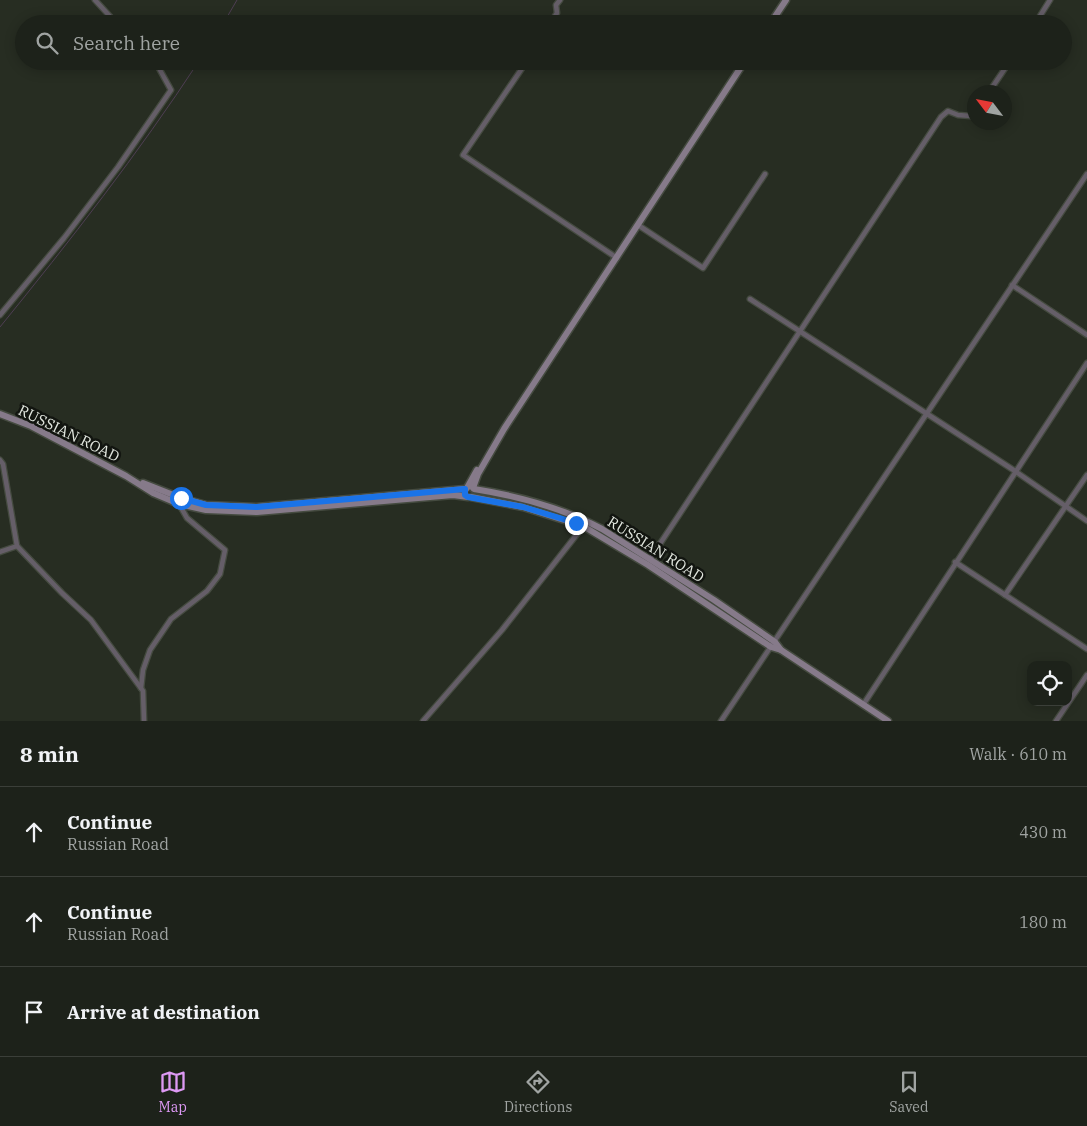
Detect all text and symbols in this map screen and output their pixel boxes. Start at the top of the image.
search box [15,15,1072,70]
icon: search [33,29,61,57]
text: Search here [73,31,180,55]
north arrow [967,85,1012,130]
street label: RUSSIAN ROAD [15,400,123,466]
route start [170,487,193,510]
route end [565,512,588,535]
street label: RUSSIAN ROAD [604,512,708,586]
map controls [1027,661,1072,706]
button: locate [1027,661,1072,706]
text: 8 min [20,740,79,768]
text: Walk · 610 m [969,744,1067,764]
text: Continue [67,810,152,834]
icon: ahead [20,818,48,846]
text: 430 m [1019,822,1067,842]
text: Russian Road [67,834,169,854]
text: Continue [67,900,152,924]
icon: ahead [20,908,48,936]
text: 180 m [1019,912,1067,932]
text: Russian Road [67,924,169,944]
icon: arrive [20,998,48,1026]
text: Arrive at destination [67,1000,260,1024]
tab: Map [159,1068,187,1116]
tab: Directions [504,1068,572,1116]
tab: Saved [889,1068,928,1116]

